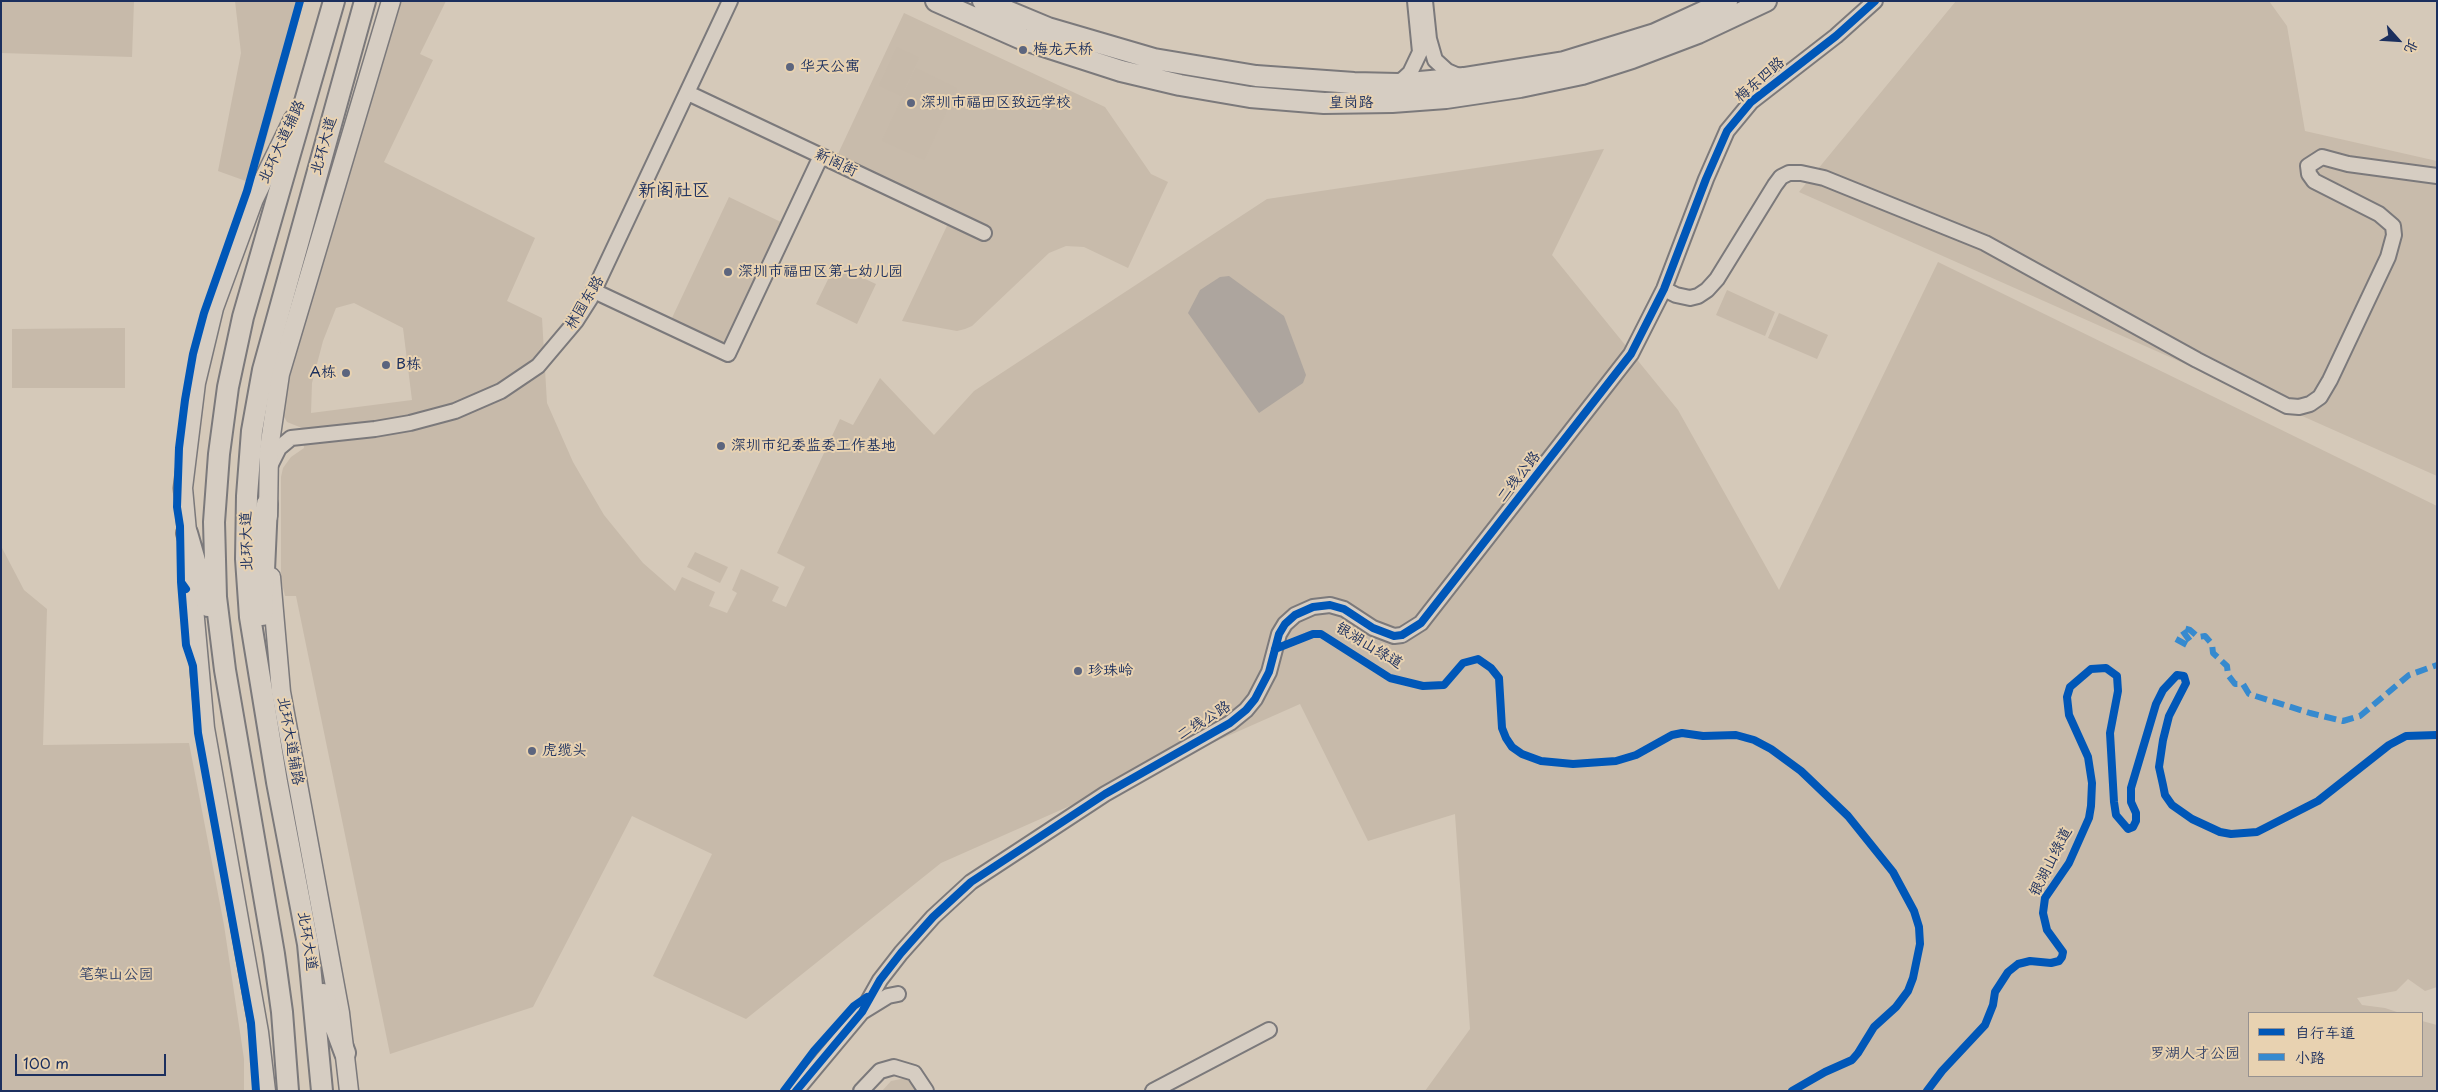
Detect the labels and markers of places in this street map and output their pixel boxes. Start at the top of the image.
place label: 梅龙天桥 [1033,41,1093,59]
marker: 梅龙天桥 [1017,44,1029,56]
place label: 华天公寓 [800,58,860,76]
marker: 华天公寓 [784,61,796,73]
place label: 深圳市福田区致远学校 [921,94,1071,112]
marker: 深圳市福田区致远学校 [905,97,917,109]
place label: 深圳市福田区第七幼儿园 [738,263,903,281]
marker: 深圳市福田区第七幼儿园 [722,266,734,278]
place label: B栋 [396,356,421,374]
marker: B栋 [380,359,392,371]
place label: A栋 [310,364,336,382]
marker: A栋 [340,367,352,379]
place label: 深圳市纪委监委工作基地 [731,437,896,455]
marker: 深圳市纪委监委工作基地 [715,440,727,452]
place label: 珍珠岭 [1088,662,1133,680]
marker: 珍珠岭 [1072,665,1084,677]
place label: 虎缆头 [542,742,587,760]
marker: 虎缆头 [526,745,538,757]

